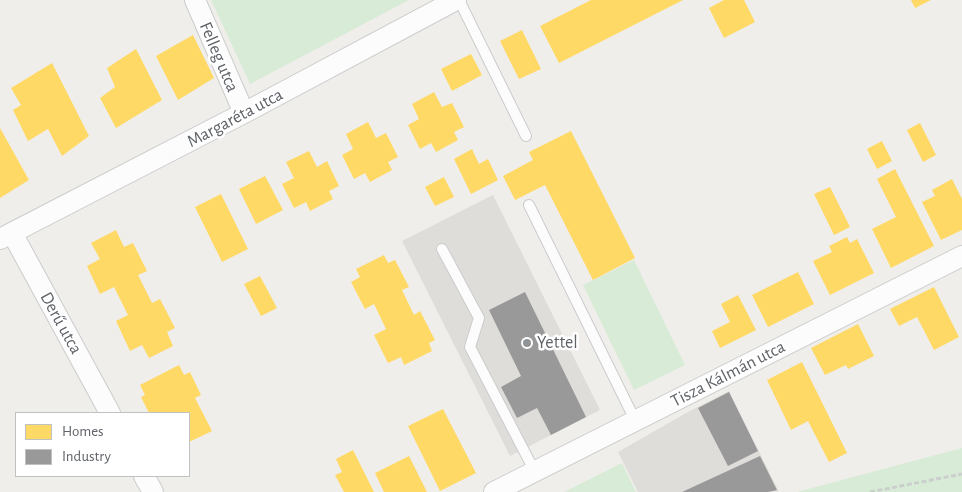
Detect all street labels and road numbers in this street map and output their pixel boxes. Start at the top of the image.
street label: Felleg utca [195,19,243,95]
street label: Margaréta utca [183,84,287,152]
street label: Derű utca [35,288,87,358]
street label: Tisza Kálmán utca [667,336,789,412]

